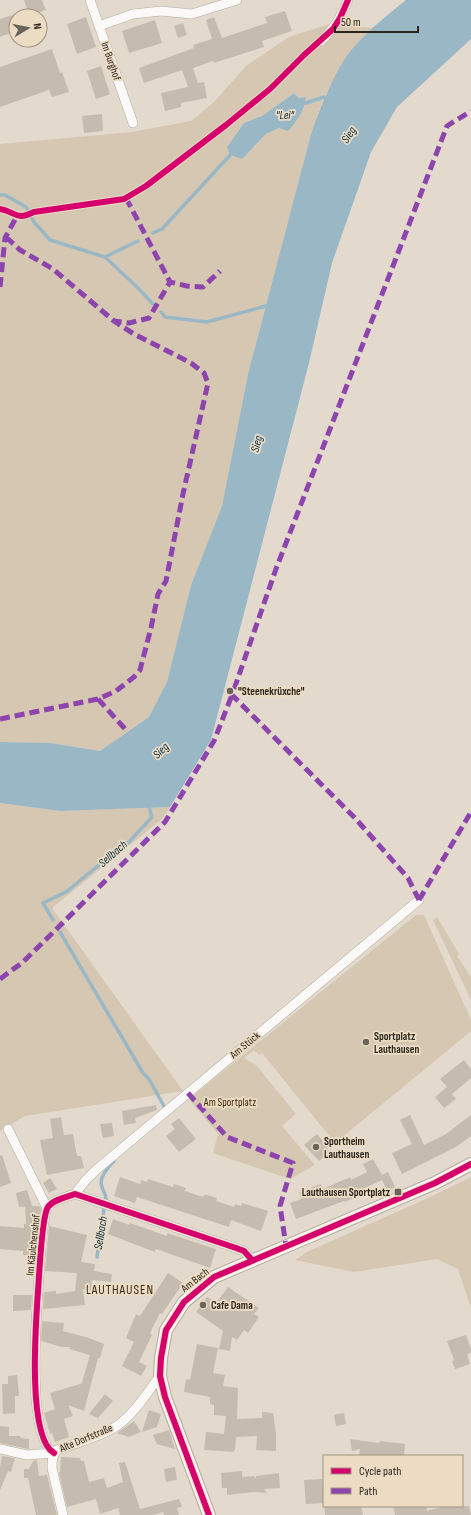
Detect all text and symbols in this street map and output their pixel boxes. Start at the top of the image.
north arrow [8,8,48,48]
scale bar [335,8,418,34]
text: 50 m [341,15,361,30]
text: N [30,22,44,30]
street label: Im Burghof [98,40,124,83]
water label: "Lei" [276,108,295,123]
water label: Sieg [338,124,360,146]
water label: Sieg [248,434,266,454]
place label: "Steenekrüxche" [238,685,305,698]
marker: "Steenekrüxche" [225,686,235,696]
water label: Sieg [150,740,172,762]
water label: Sellbach [95,837,131,871]
street label: Am Stück [227,1028,263,1062]
place label: Sportplatz Lauthausen [374,1030,419,1056]
marker: Sportplatz Lauthausen [361,1037,371,1047]
park label: Am Sportplatz [203,1096,256,1109]
place label: Sportheim Lauthausen [324,1135,369,1161]
marker: Sportheim Lauthausen [311,1142,321,1152]
place label: Lauthausen Sportplatz [302,1186,391,1199]
marker: Lauthausen Sportplatz [393,1187,403,1197]
street label: Im Käulchenshof [23,1213,43,1276]
water label: Sellbach [91,1215,111,1251]
street label: Am Bach [178,1265,212,1296]
district label: LAUTHAUSEN [86,1282,154,1298]
place label: Cafe Dama [211,1299,253,1312]
marker: Cafe Dama [198,1300,208,1310]
street label: Alte Dorfstraße [57,1421,114,1455]
legend [323,1455,463,1507]
text: Cycle path [359,1464,401,1479]
text: Path [359,1484,377,1499]

